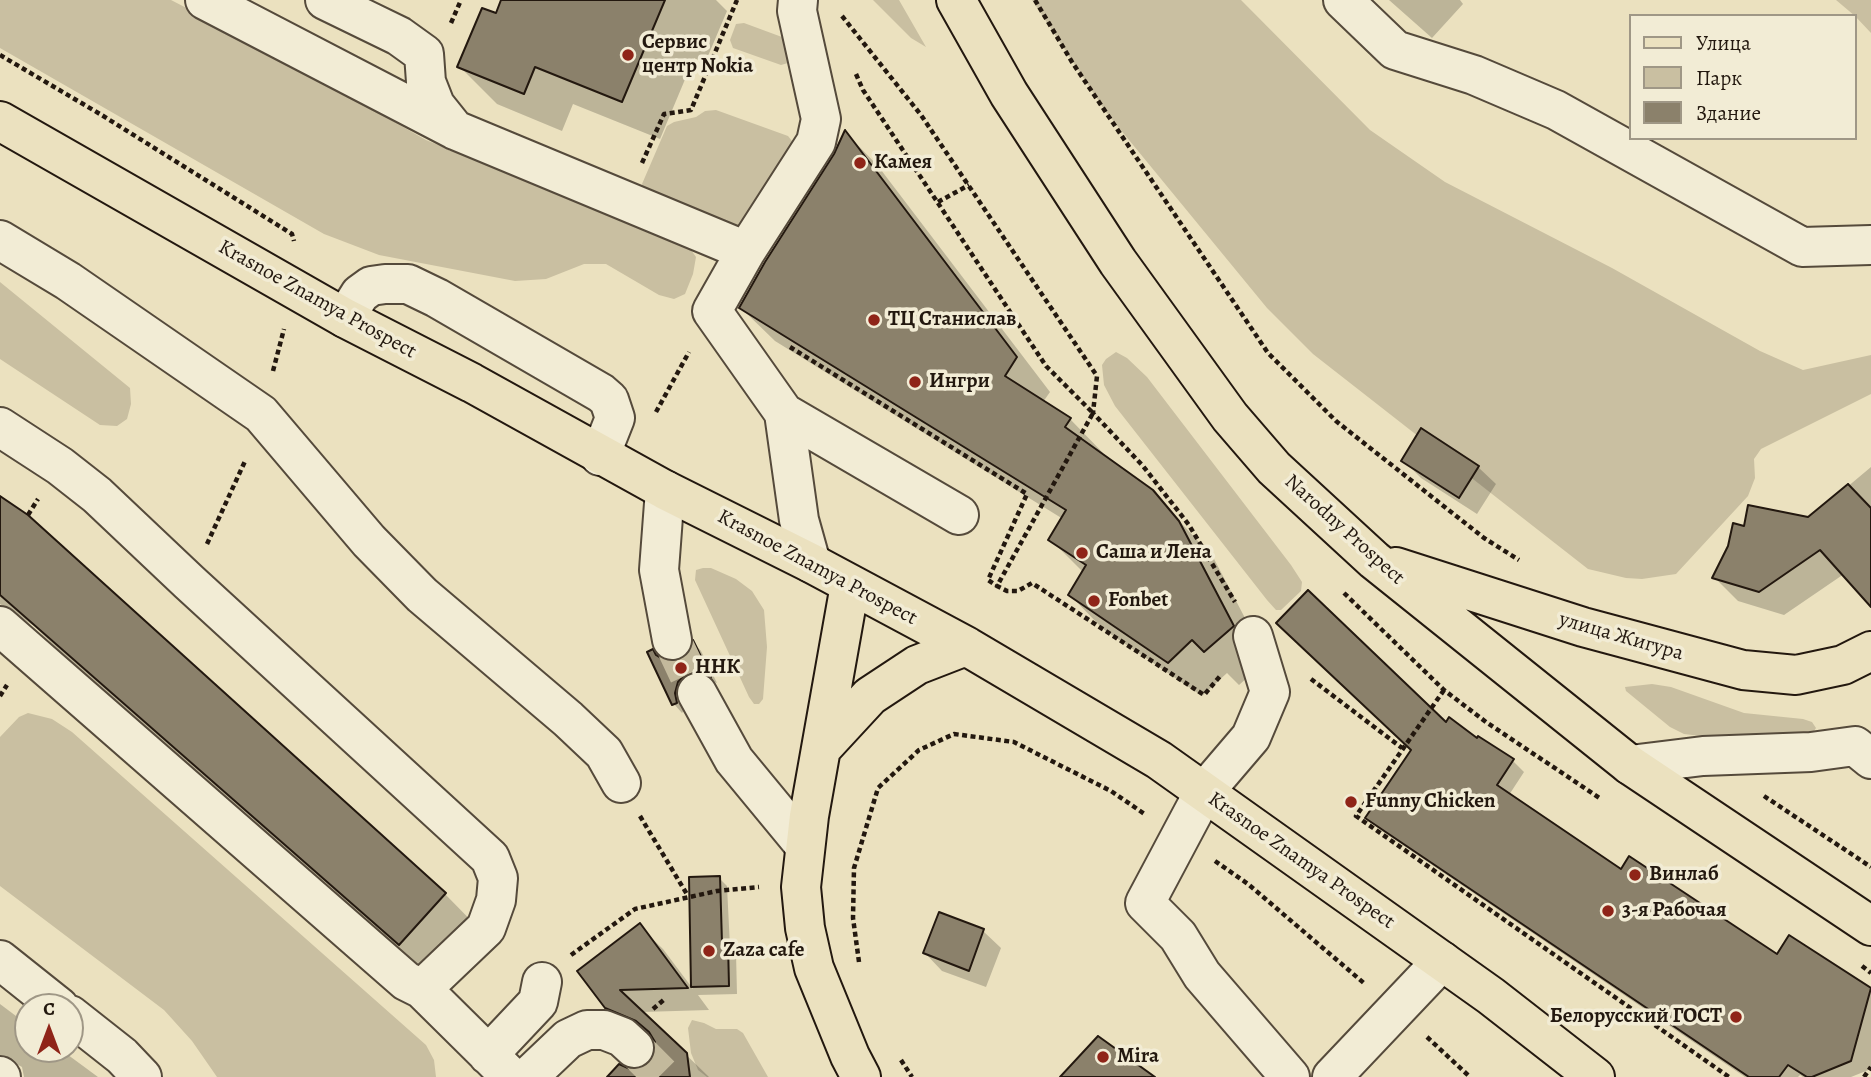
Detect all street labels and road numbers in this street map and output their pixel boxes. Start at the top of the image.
street label: Krasnoe Znamya Prospect [214,235,420,365]
street label: Narodny Prospect [1279,469,1409,591]
street label: Krasnoe Znamya Prospect [713,505,921,631]
street label: улица Жигура [1556,607,1686,667]
street label: Krasnoe Znamya Prospect [1203,787,1399,935]

